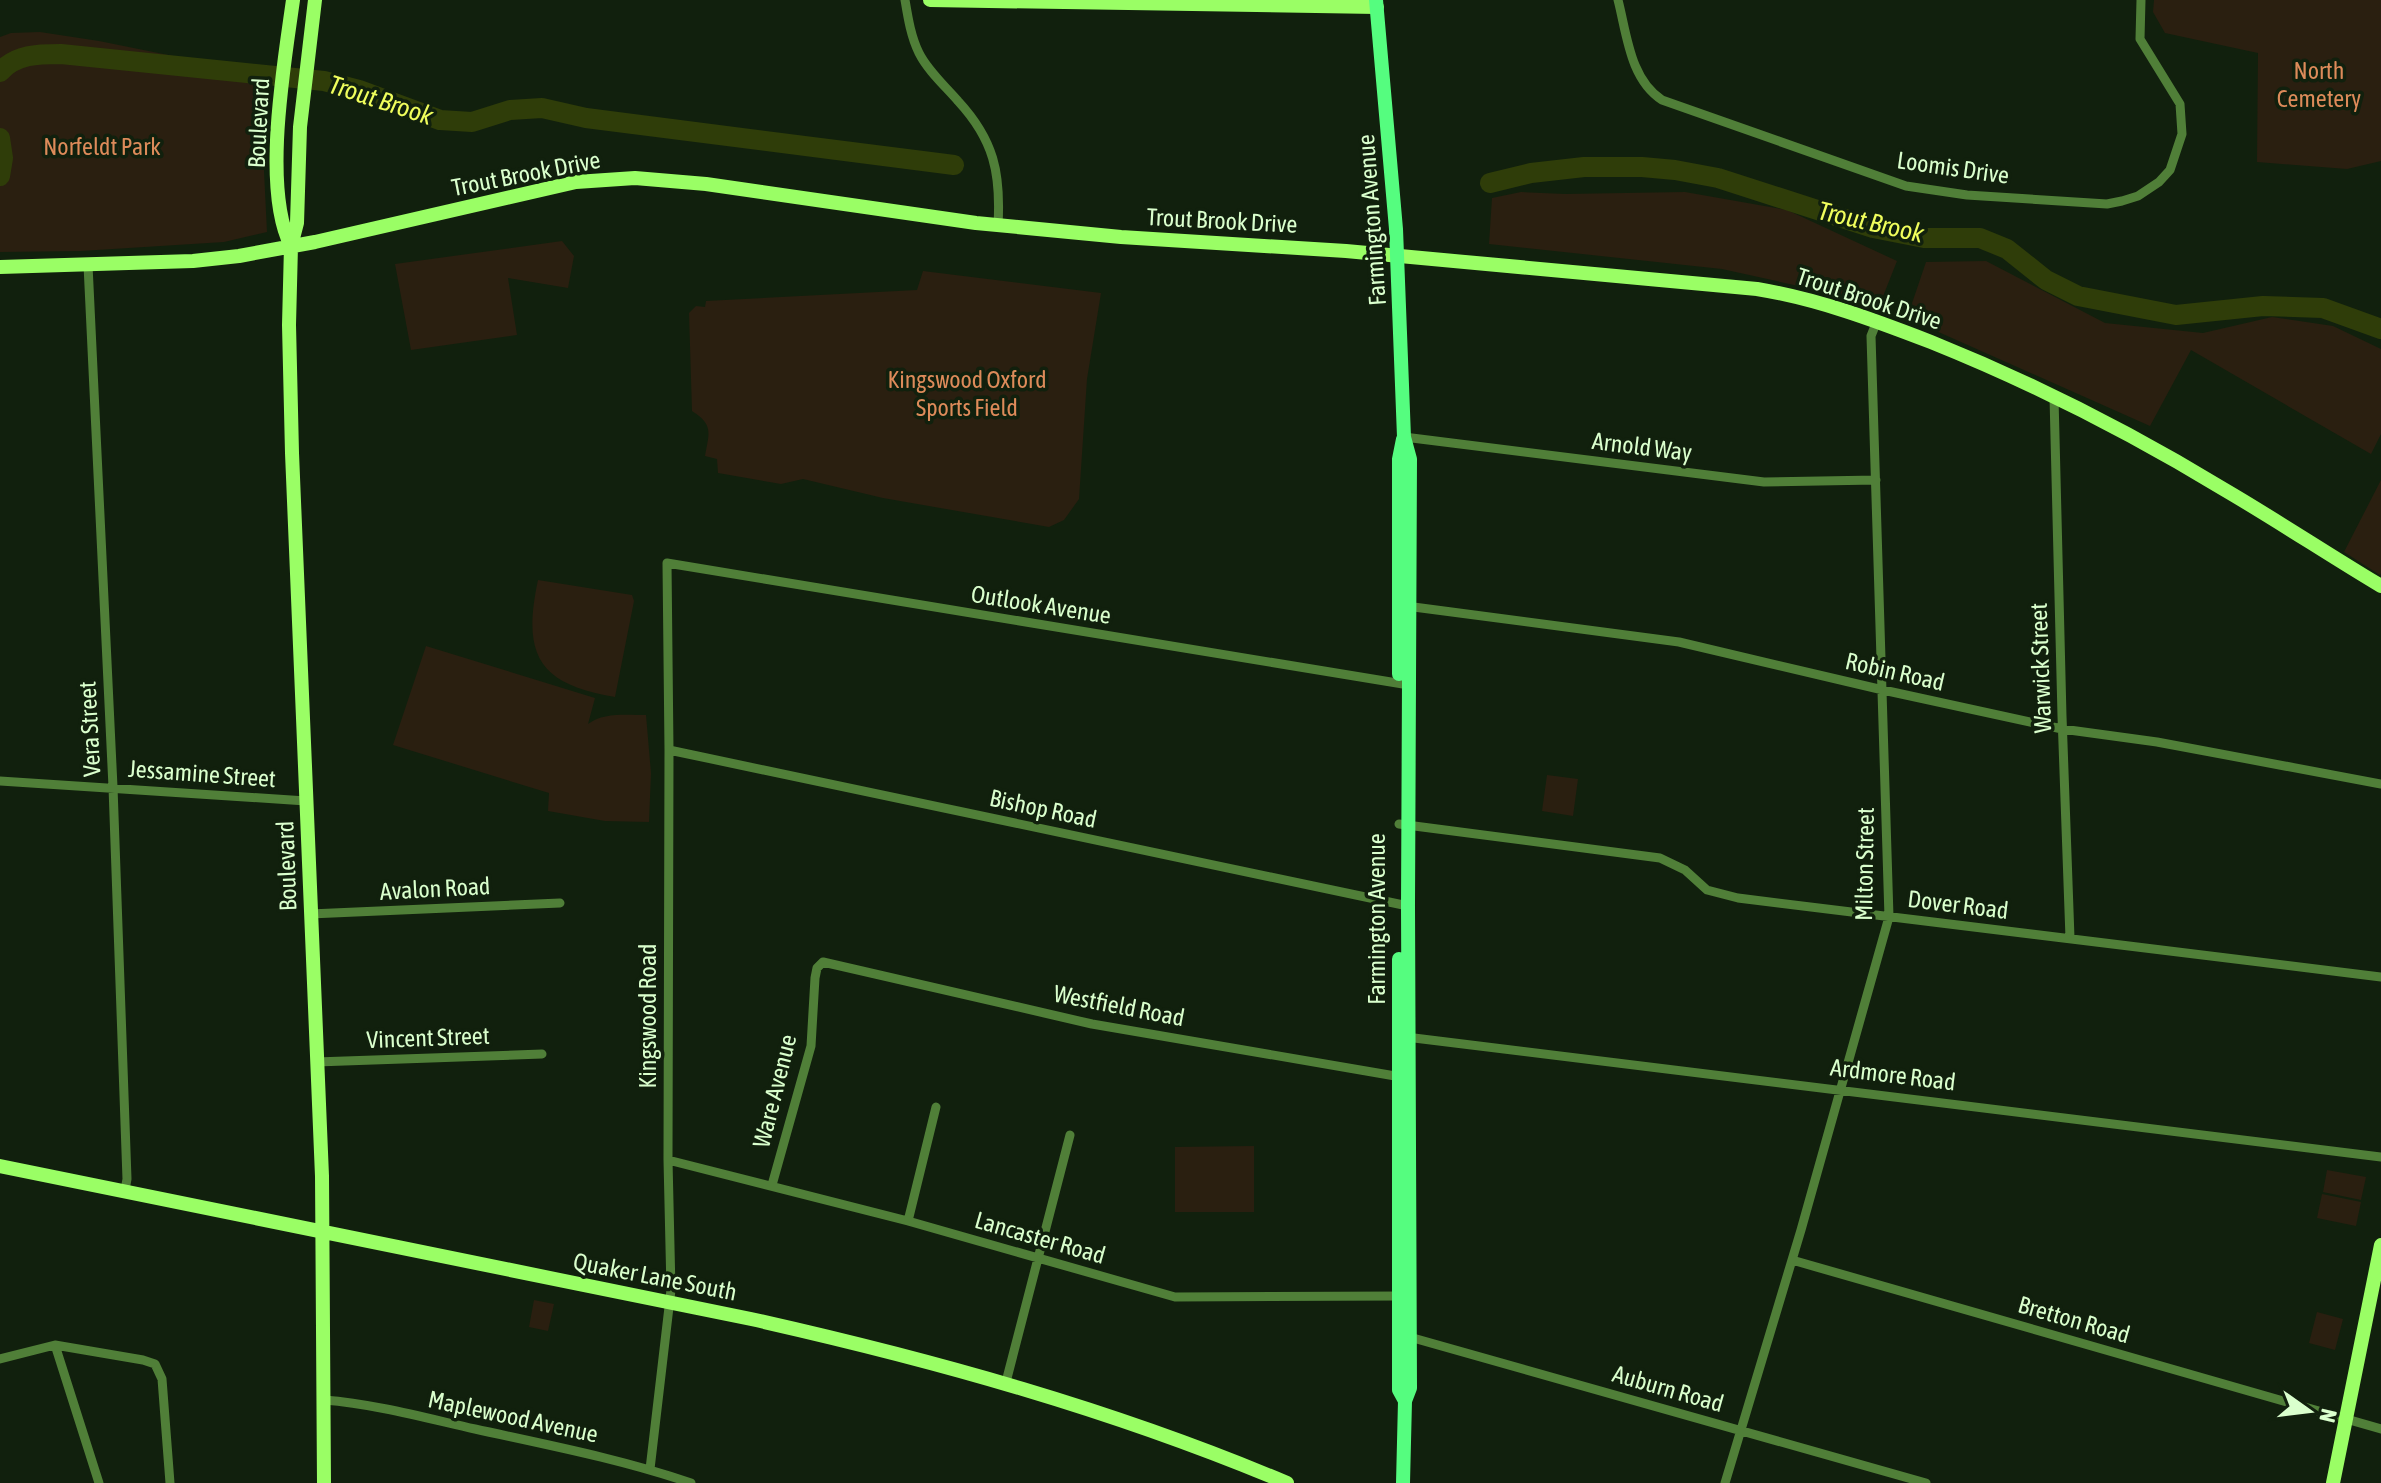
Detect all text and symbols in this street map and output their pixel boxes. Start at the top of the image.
park label: North Cemetery [2277,57,2361,112]
water label: Trout Brook [325,69,437,131]
street label: Boulevard [243,77,274,169]
park label: Norfeldt Park [43,133,161,160]
street label: Farmington Avenue [1352,134,1391,307]
street label: Trout Brook Drive [449,146,602,201]
street label: Loomis Drive [1895,146,2011,189]
water label: Trout Brook [1815,195,1927,249]
street label: Trout Brook Drive [1146,203,1298,238]
street label: Trout Brook Drive [1793,262,1945,335]
park label: Kingswood Oxford Sports Field [887,366,1047,421]
street label: Arnold Way [1591,427,1694,466]
street label: Outlook Avenue [969,580,1113,629]
street label: Warwick Street [2025,602,2056,734]
street label: Robin Road [1843,647,1947,696]
street label: Vera Street [74,680,105,777]
street label: Jessamine Street [127,755,277,792]
street label: Bishop Road [987,784,1099,833]
street label: Milton Street [1850,807,1879,921]
street label: Boulevard [271,820,302,912]
street label: Farmington Avenue [1363,833,1390,1005]
street label: Avalon Road [379,872,491,905]
street label: Dover Road [1906,885,2010,924]
street label: Kingswood Road [634,944,661,1088]
street label: Westfield Road [1051,980,1187,1031]
street label: Vincent Street [366,1022,490,1053]
street label: Ware Avenue [747,1032,802,1150]
street label: Ardmore Road [1829,1053,1957,1096]
street label: Lancaster Road [972,1206,1108,1269]
street label: Quaker Lane South [571,1247,739,1306]
street label: Bretton Road [2015,1291,2133,1348]
street label: Auburn Road [1610,1360,1727,1417]
north arrow [2269,1371,2349,1451]
street label: Maplewood Avenue [426,1385,601,1448]
text: N [2314,1406,2343,1425]

